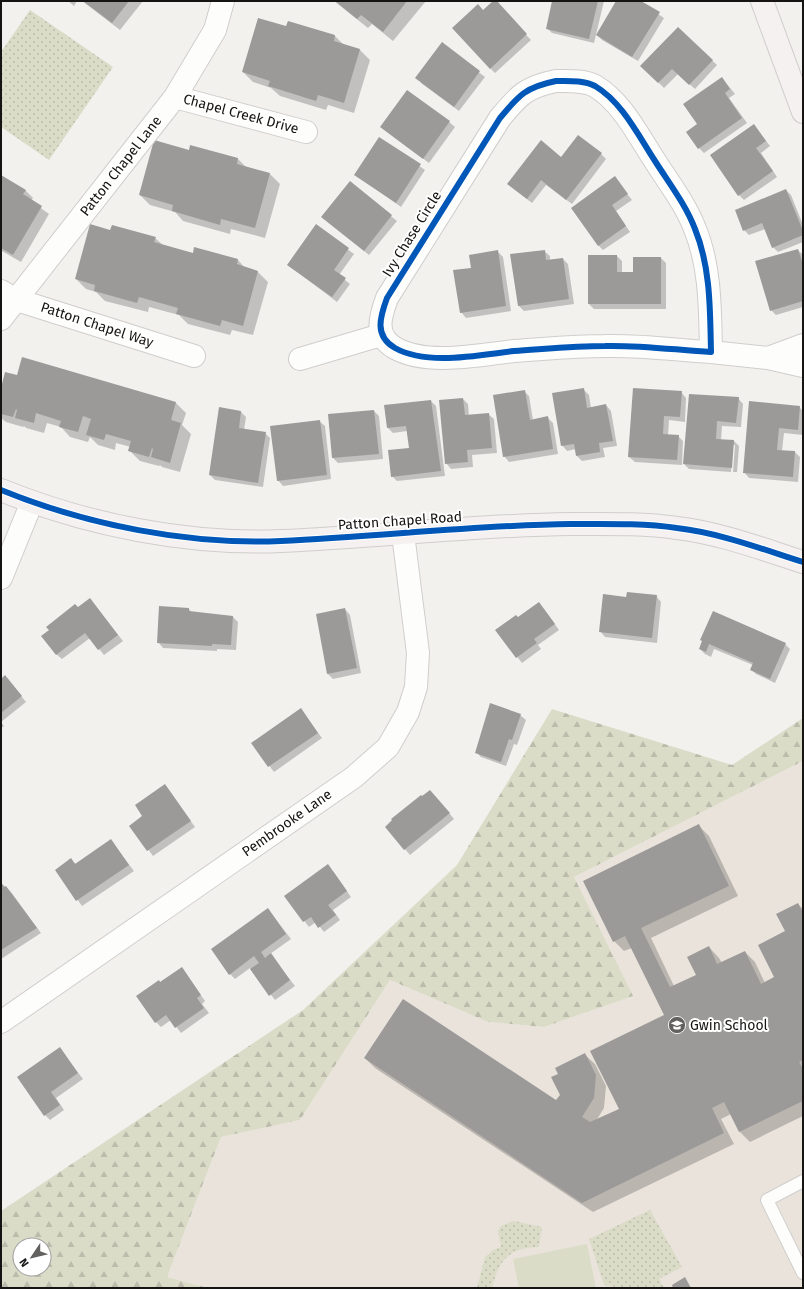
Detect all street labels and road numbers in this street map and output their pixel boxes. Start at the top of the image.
street label: Chapel Creek Drive [181,90,301,138]
street label: Patton Chapel Lane [77,112,165,220]
street label: Ivy Chase Circle [379,188,445,280]
street label: Patton Chapel Way [38,299,156,351]
street label: Patton Chapel Road [337,508,463,534]
street label: Pembrooke Lane [239,786,335,860]

